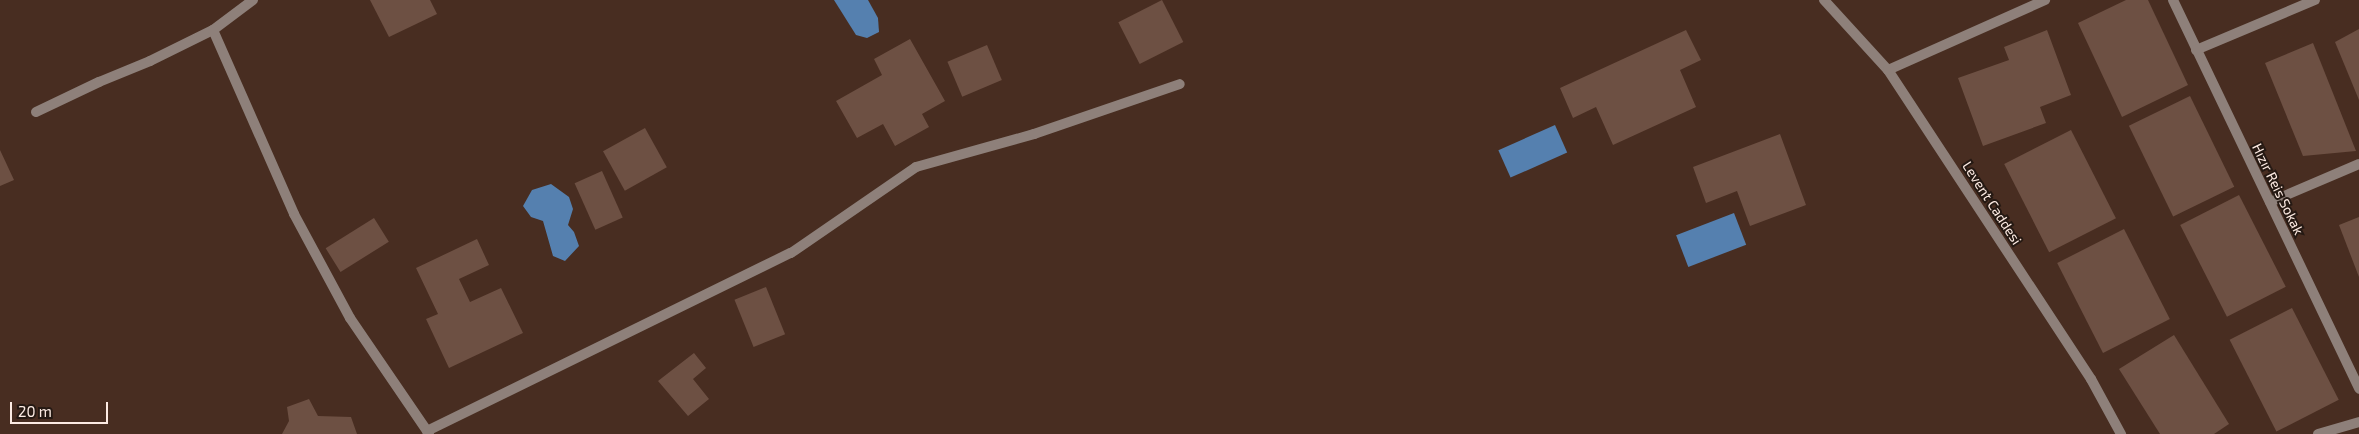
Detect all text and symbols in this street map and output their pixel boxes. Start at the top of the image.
street label: Hızır Reis Sokak [2249,140,2307,238]
street label: Levent Caddesi [1959,158,2025,248]
scale bar [12,392,110,424]
text: 20 m [18,402,52,420]

